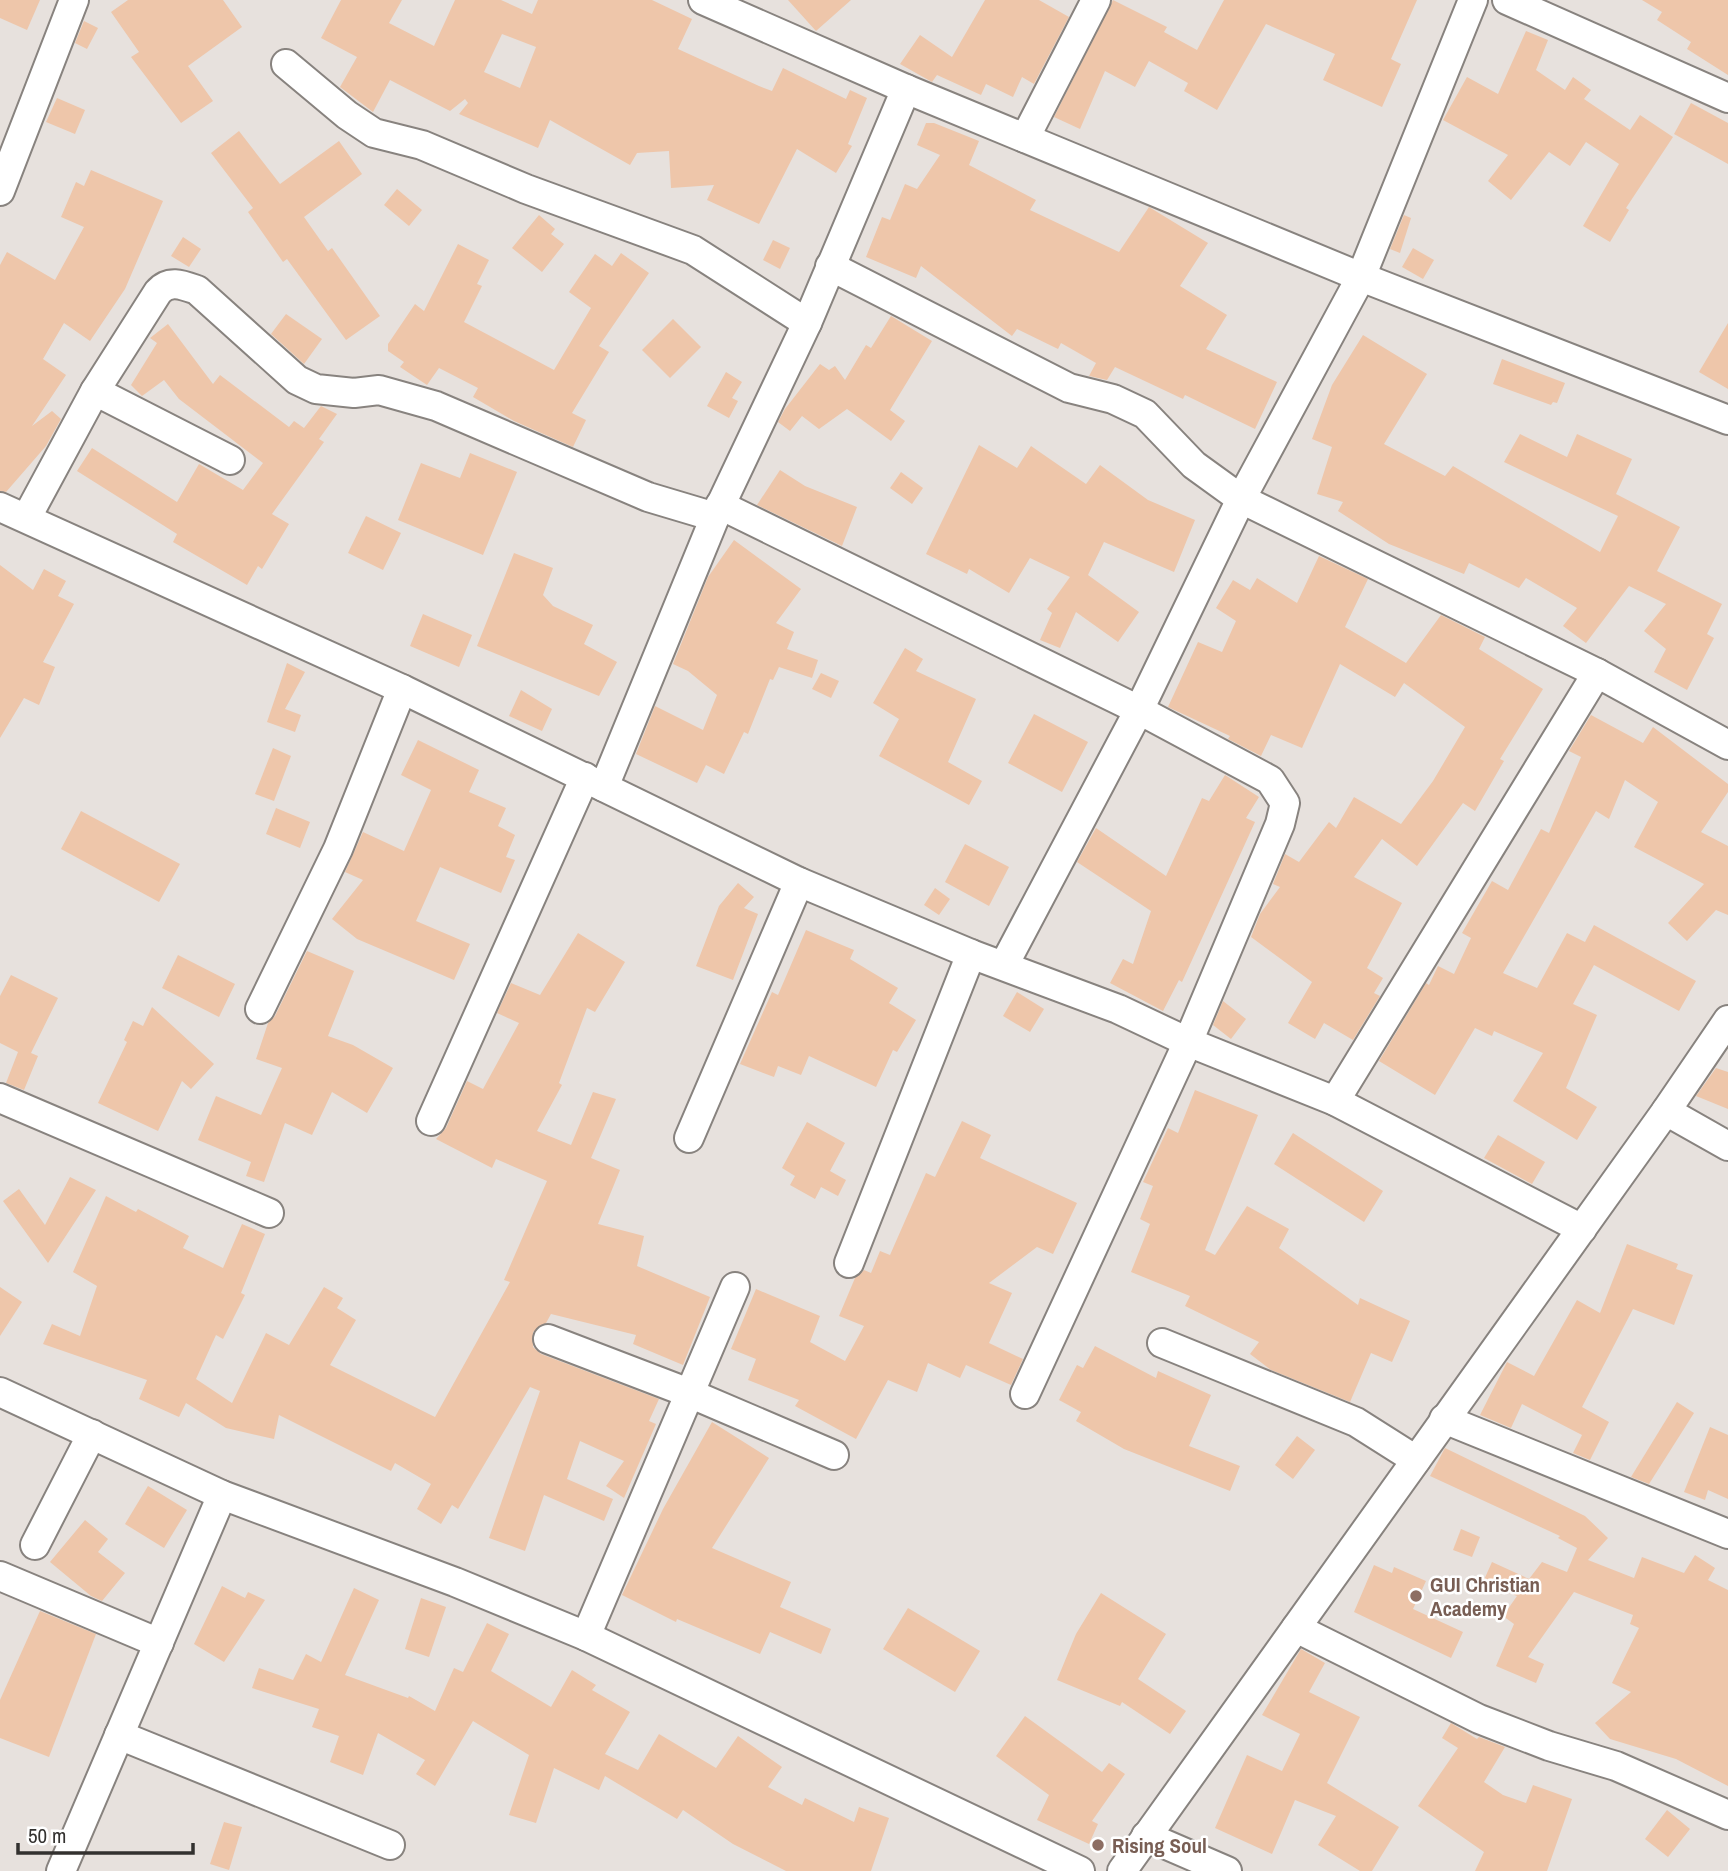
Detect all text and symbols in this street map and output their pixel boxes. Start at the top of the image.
place label: GUI Christian Academy [1430,1570,1540,1623]
marker: GUI Christian Academy [1408,1588,1424,1604]
scale bar [18,1812,192,1856]
text: 50 m [28,1821,66,1850]
place label: Rising Soul [1112,1831,1207,1860]
marker: Rising Soul [1090,1837,1106,1853]

